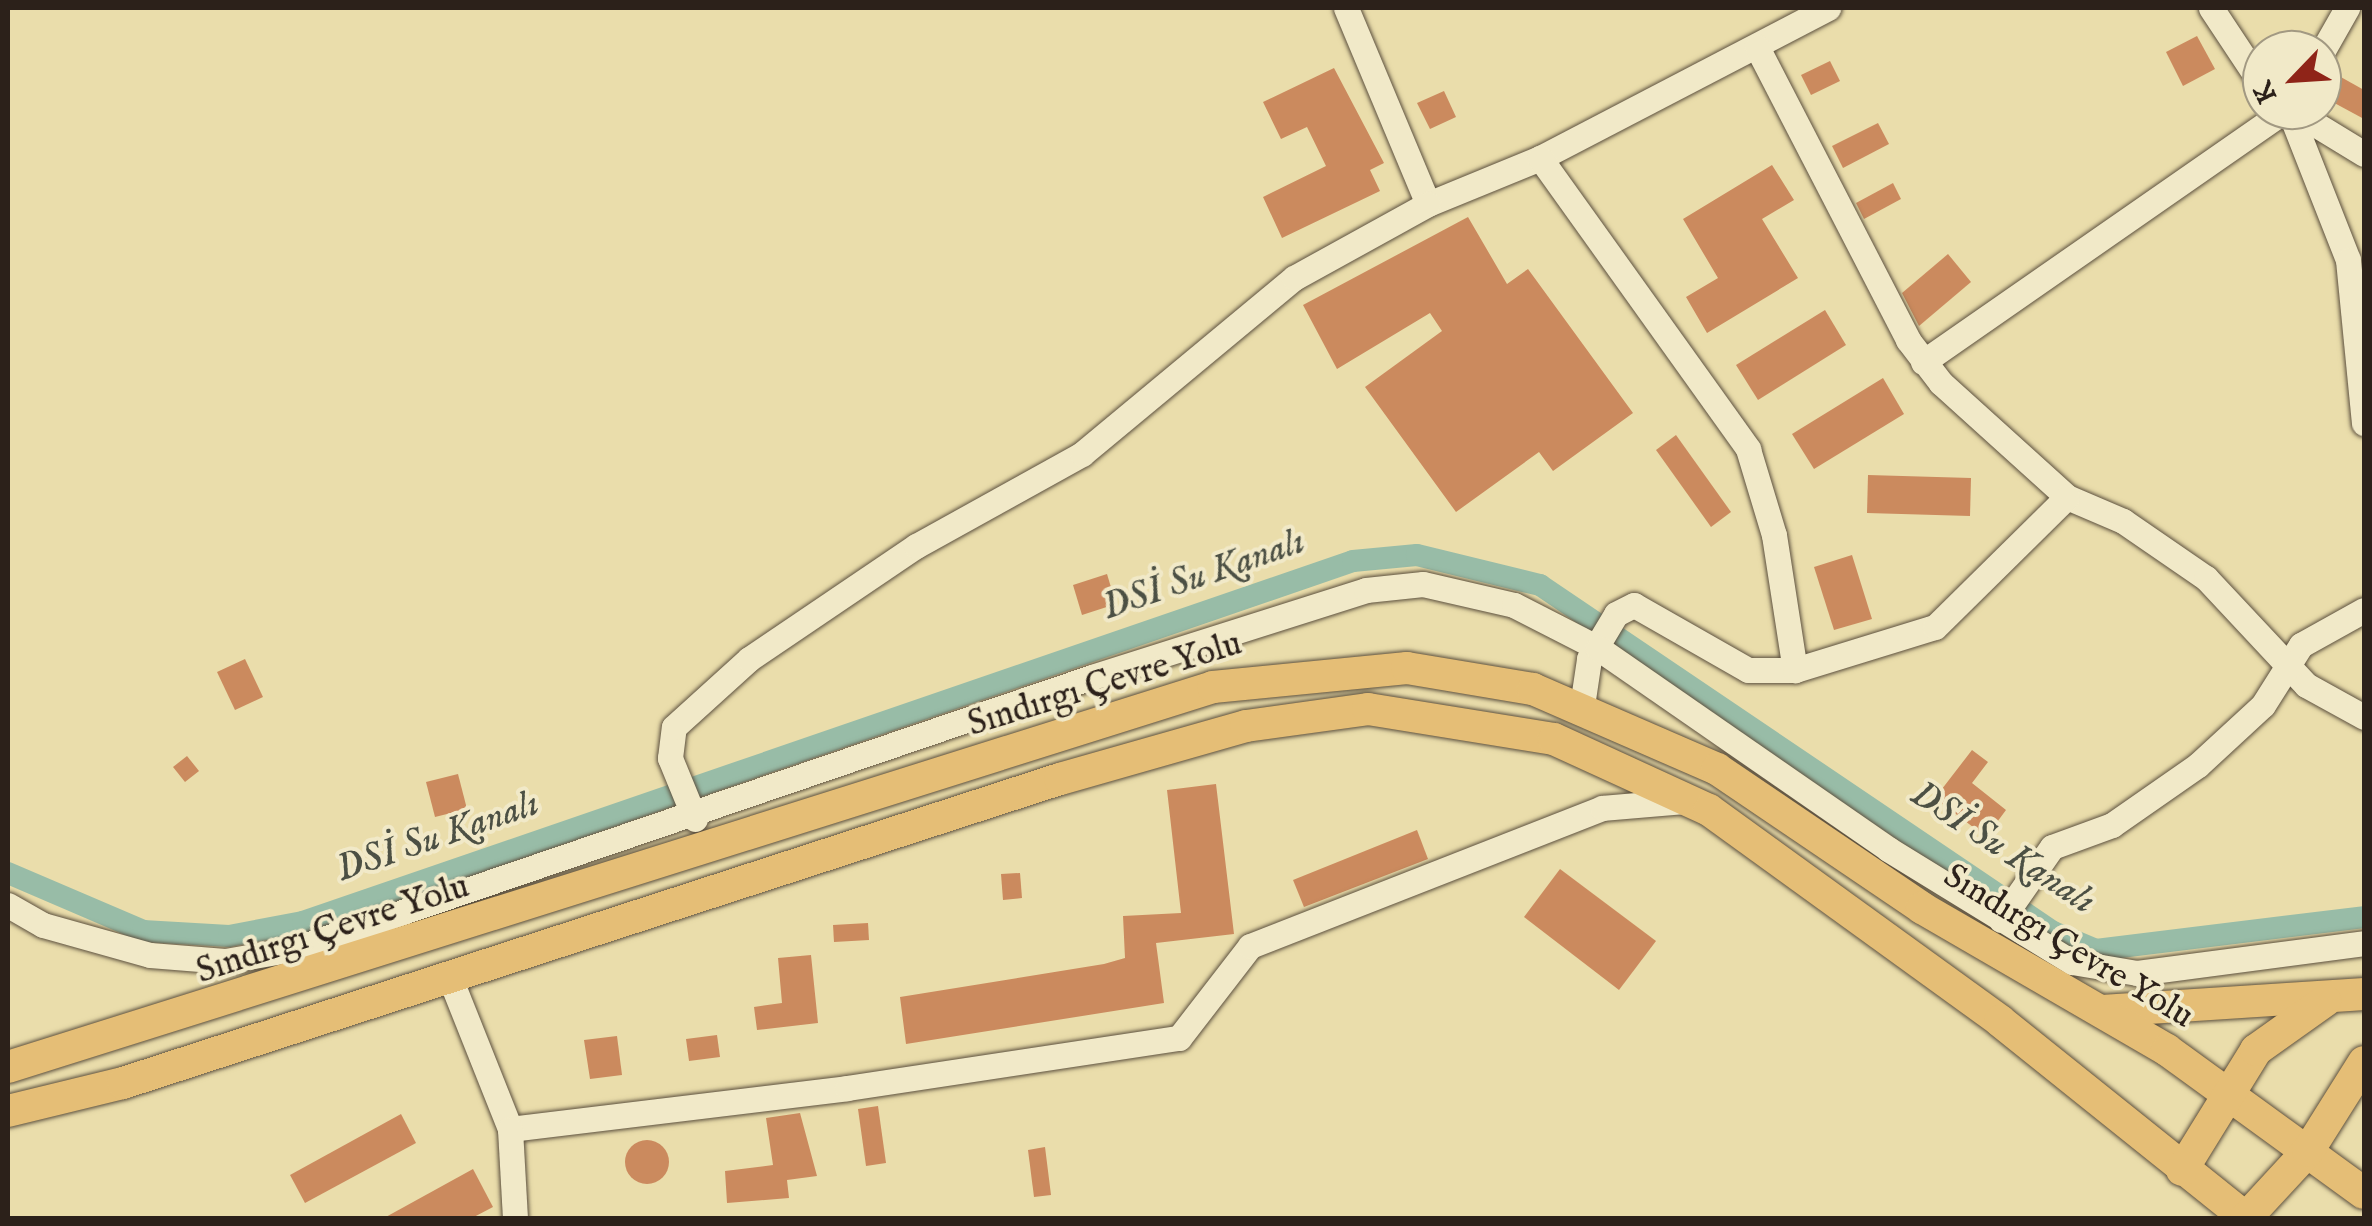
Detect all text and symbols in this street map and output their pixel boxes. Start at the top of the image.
north arrow [2242,30,2342,130]
text: K [2246,75,2286,109]
water label: DSİ Su Kanalı [1097,520,1311,632]
street label: Sındırgı Çevre Yolu [963,623,1247,747]
water label: DSİ Su Kanalı [1901,772,2103,926]
water label: DSİ Su Kanalı [331,782,545,894]
street label: Sındırgı Çevre Yolu [1935,856,2201,1038]
street label: Sındırgı Çevre Yolu [191,866,475,994]

